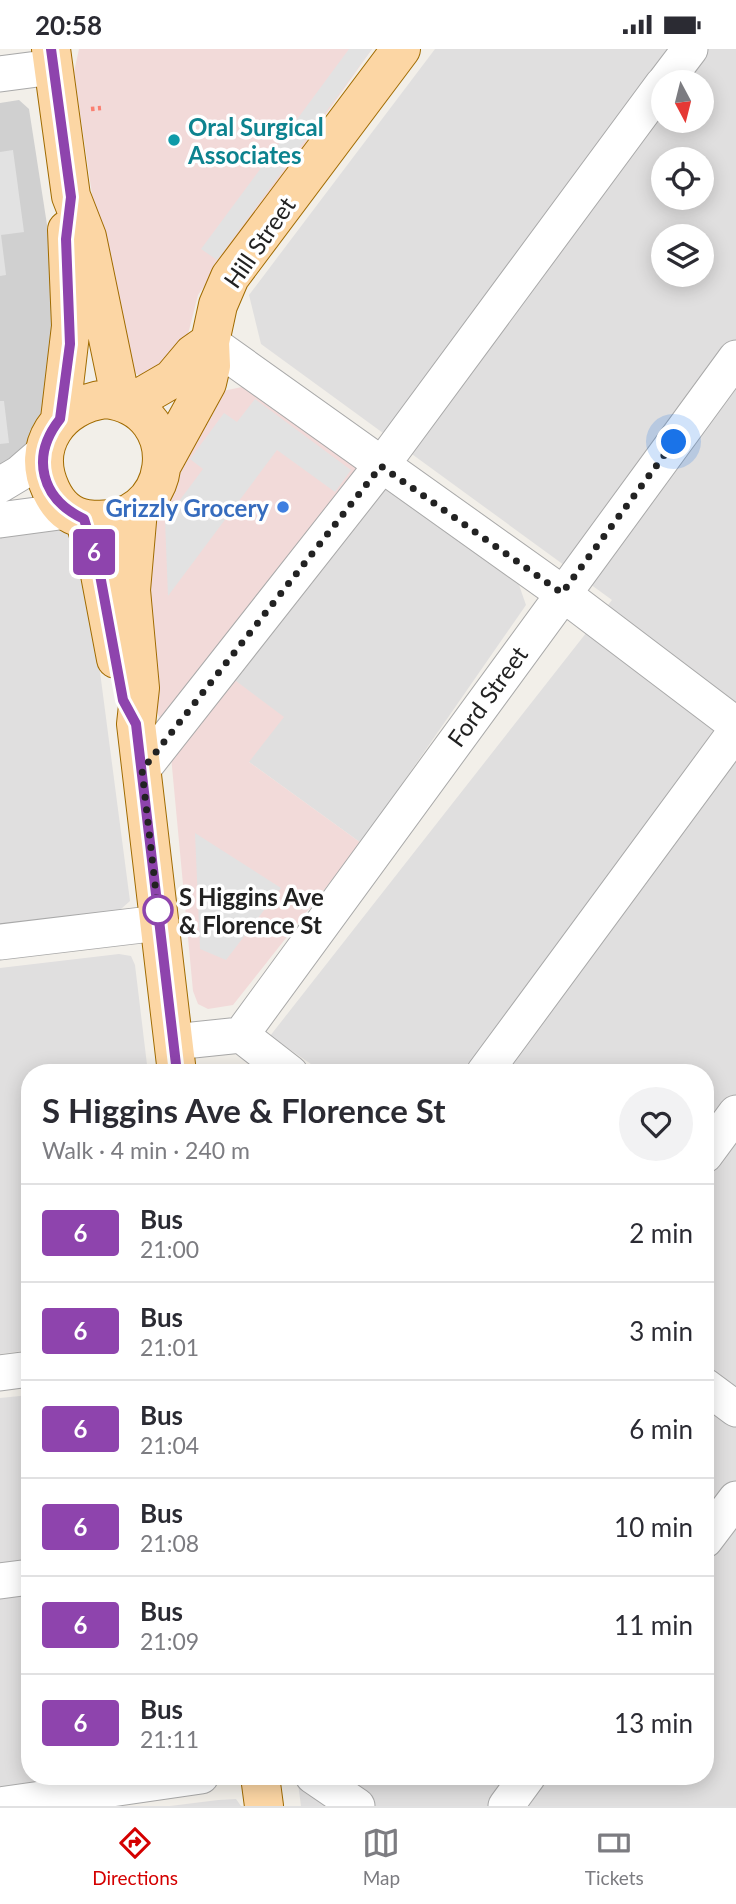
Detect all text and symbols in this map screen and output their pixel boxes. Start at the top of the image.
text: 20:58 [35,9,102,41]
north arrow [651,70,714,133]
map controls [651,70,714,287]
place label: Oral Surgical Associates [187,112,324,169]
marker: Oral Surgical Associates [166,132,182,148]
button: locate [651,147,714,210]
street label: Hill Street [217,191,301,293]
button: layers [651,224,714,287]
your location [656,424,691,459]
place label: Grizzly Grocery [105,493,269,522]
marker: Grizzly Grocery [275,499,291,515]
line badge: 6 [71,529,117,575]
text: 6 [87,537,101,566]
street label: Ford Street [441,640,533,752]
place label: S Higgins Ave & Florence St [179,882,324,939]
marker: S Higgins Ave & Florence St [143,895,173,925]
button: heart [619,1087,693,1161]
text: S Higgins Ave & Florence St [42,1090,445,1130]
text: Walk · 4 min · 240 m [42,1136,250,1164]
text: Bus [140,1203,183,1235]
text: 2 min [629,1217,693,1249]
text: 6 [74,1218,87,1247]
text: 21:00 [140,1235,199,1263]
text: Bus [140,1301,183,1333]
text: 3 min [629,1315,693,1347]
text: 6 [74,1316,87,1345]
text: 21:01 [140,1333,199,1361]
text: Bus [140,1399,183,1431]
text: 6 min [629,1413,693,1445]
text: 6 [74,1414,87,1443]
text: 21:04 [140,1431,199,1459]
text: Bus [140,1497,183,1529]
text: 10 min [614,1511,693,1543]
text: 6 [74,1512,87,1541]
text: 21:08 [140,1529,199,1557]
text: Bus [140,1595,183,1627]
text: 11 min [614,1609,693,1641]
text: 6 [74,1610,87,1639]
text: 21:09 [140,1627,199,1655]
text: Bus [140,1693,183,1725]
text: 13 min [614,1707,693,1739]
text: 6 [74,1708,87,1737]
text: 21:11 [140,1725,199,1753]
tab: Directions [92,1824,178,1889]
tab: Map [362,1824,400,1889]
tab: Tickets [585,1824,644,1889]

